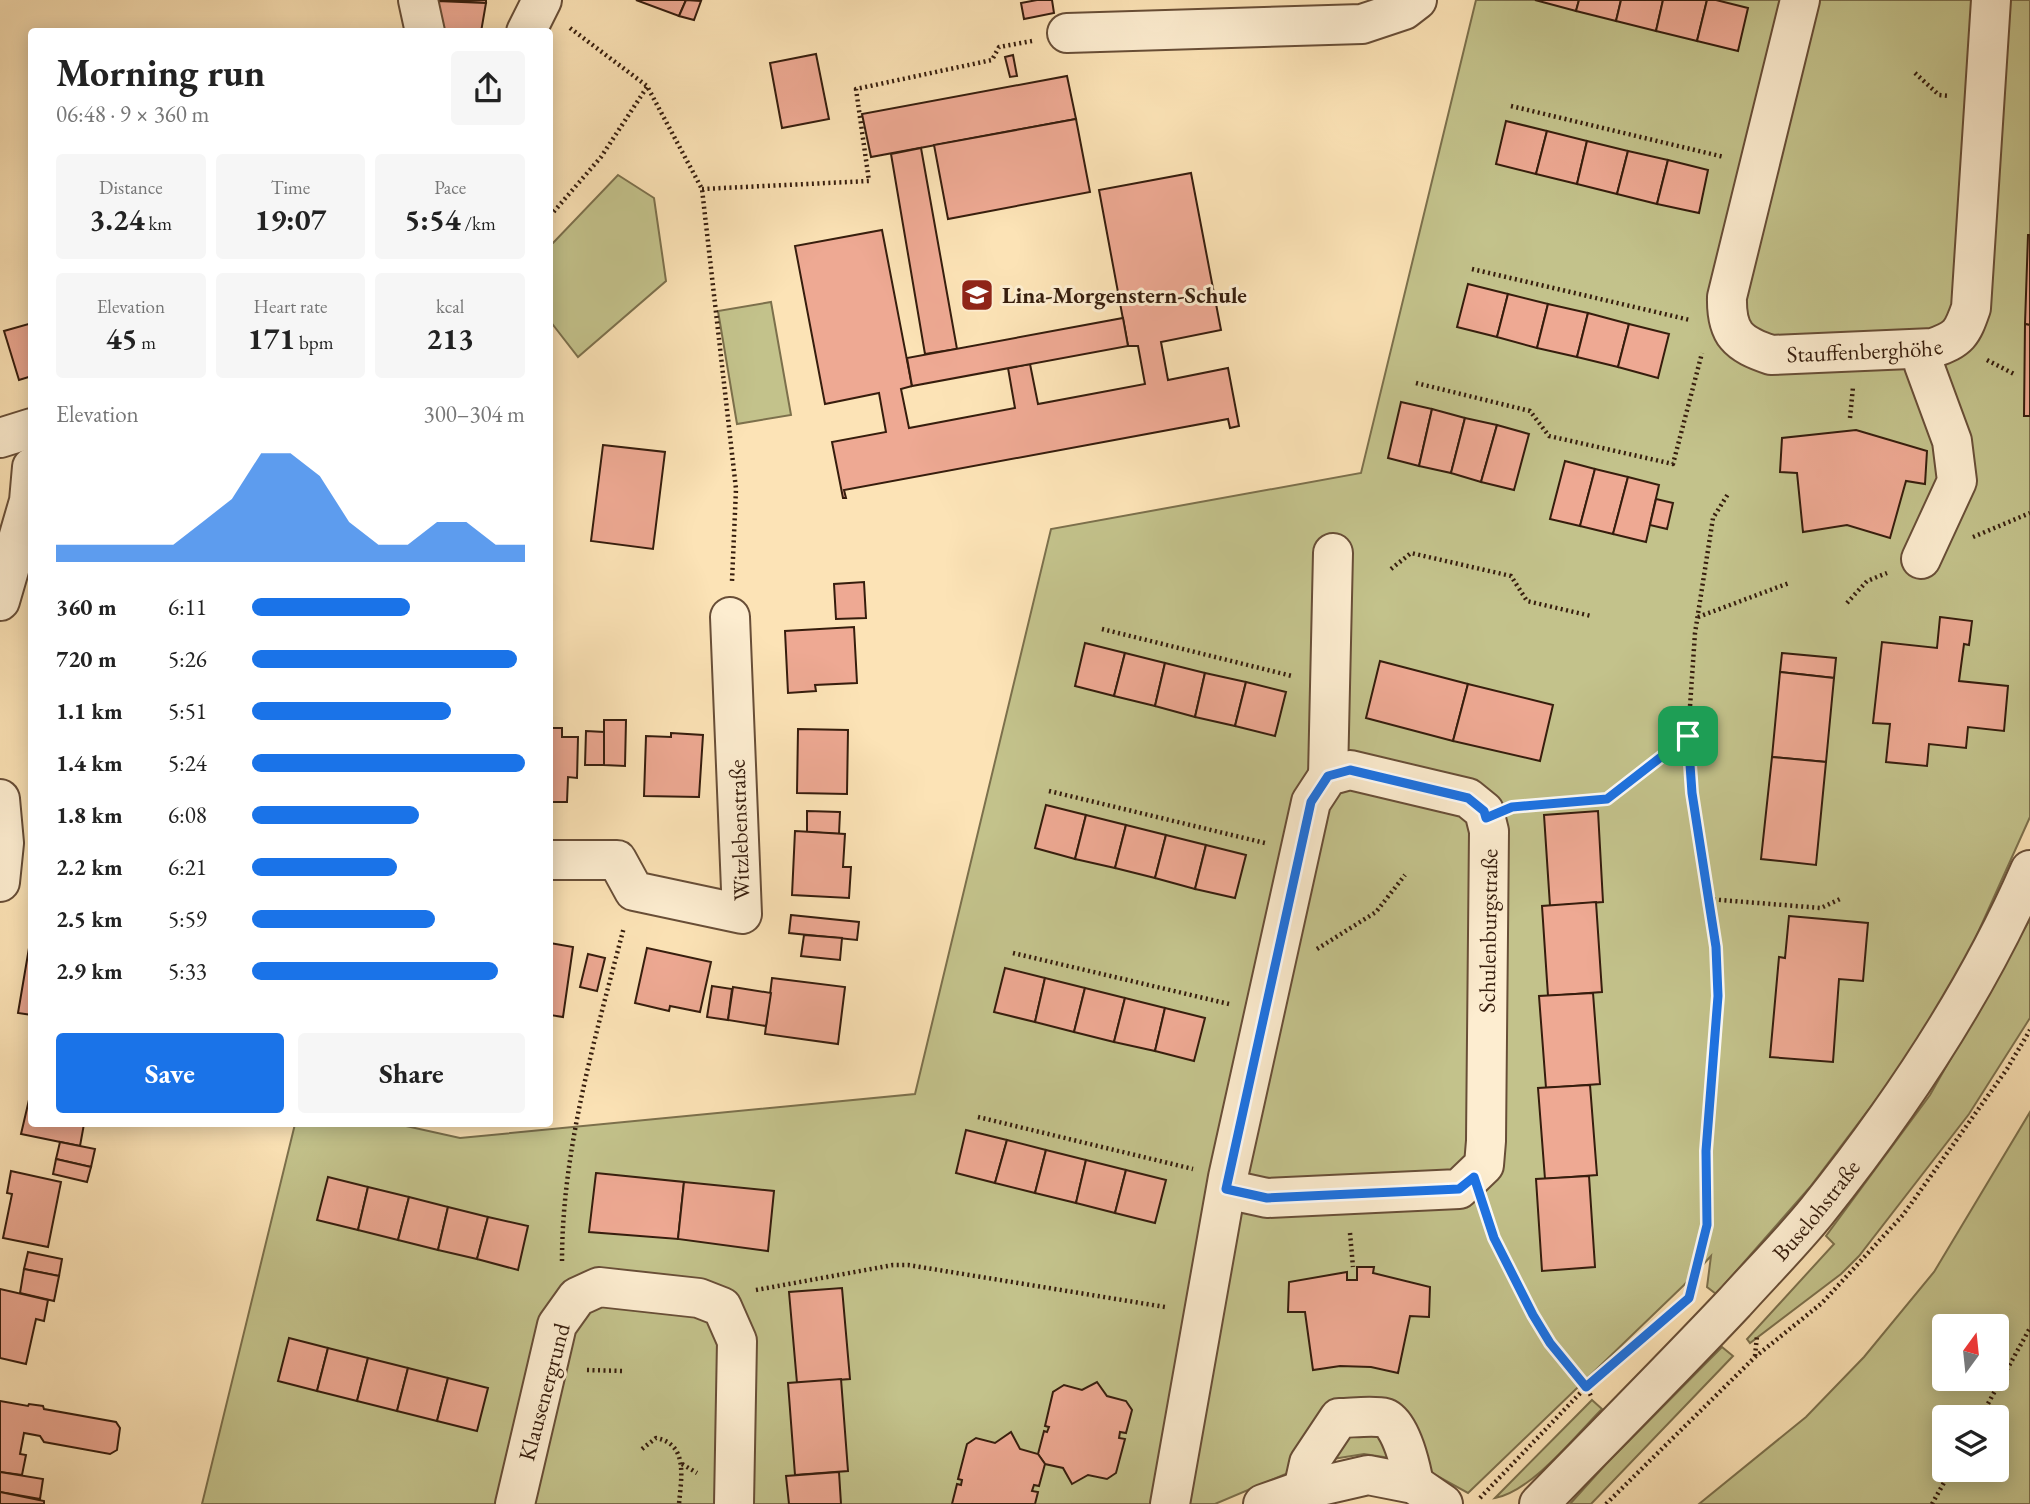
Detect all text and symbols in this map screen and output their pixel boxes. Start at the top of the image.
text: Morning run [56,48,265,97]
button: share [451,51,525,125]
text: 06:48 · 9 × 360 m [56,99,209,129]
text: Distance [99,175,163,200]
text: Time [271,175,310,200]
text: Pace [434,175,466,200]
text: 3.24 [90,200,145,239]
text: 19:07 [255,200,326,239]
text: 5:54 [405,200,461,239]
text: km [145,211,172,236]
text: /km [461,211,496,236]
school or university icon: Lina-Morgenstern-Schule [958,276,996,314]
place label: Lina-Morgenstern-Schule [1002,280,1247,310]
text: Elevation [97,294,165,319]
text: Heart rate [254,294,327,319]
text: kcal [436,294,464,319]
text: 45 [106,319,137,358]
text: 171 [248,319,295,358]
text: 213 [426,319,474,358]
text: m [137,330,156,355]
text: bpm [295,330,333,355]
street label: Stauffenberghöhe [1786,331,1947,369]
text: Elevation [56,399,139,429]
text: 300–304 m [424,399,525,429]
text: 360 m [56,592,117,622]
text: 6:11 [168,592,207,622]
text: 720 m [56,644,117,674]
text: 5:26 [168,644,207,674]
text: 1.1 km [56,696,123,726]
text: 5:51 [168,696,207,726]
pin [1658,706,1718,766]
icon: arrive [1669,717,1707,755]
text: 1.4 km [56,748,123,778]
text: 5:24 [168,748,207,778]
street label: Witzlebenstraße [722,759,756,901]
text: 1.8 km [56,800,123,830]
text: 6:08 [168,800,207,830]
street label: Schulenburgstraße [1472,849,1504,1013]
text: 2.2 km [56,852,123,882]
text: 6:21 [168,852,207,882]
text: 2.5 km [56,904,123,934]
text: 5:59 [168,904,207,934]
text: 2.9 km [56,956,123,986]
text: 5:33 [168,956,207,986]
button: Save [56,1033,284,1113]
button: Share [298,1033,525,1113]
street label: Buselohstraße [1766,1154,1867,1267]
north arrow [1932,1314,2009,1391]
map controls [1932,1314,2009,1482]
street label: Klausenergrund [511,1320,577,1464]
button: layers [1932,1405,2009,1482]

